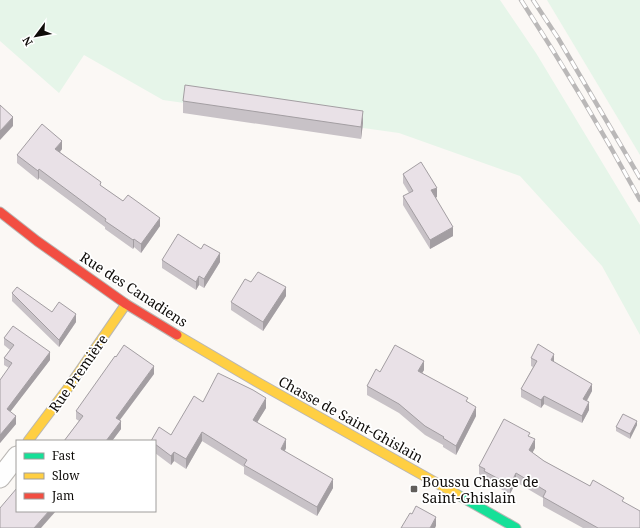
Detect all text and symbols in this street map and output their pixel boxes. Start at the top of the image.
north arrow [16,16,56,56]
text: N [18,34,36,49]
street label: Rue des Canadiens [77,247,191,331]
street label: Rue Première [44,330,112,416]
street label: Chasse de Saint-Ghislain [275,371,427,467]
legend [16,440,156,512]
text: Fast [52,447,75,464]
text: Slow [52,467,80,484]
place label: Boussu Chasse de Saint-Ghislain [422,472,539,507]
marker: Boussu Chasse de Saint-Ghislain [409,484,419,494]
text: Jam [51,487,74,504]

